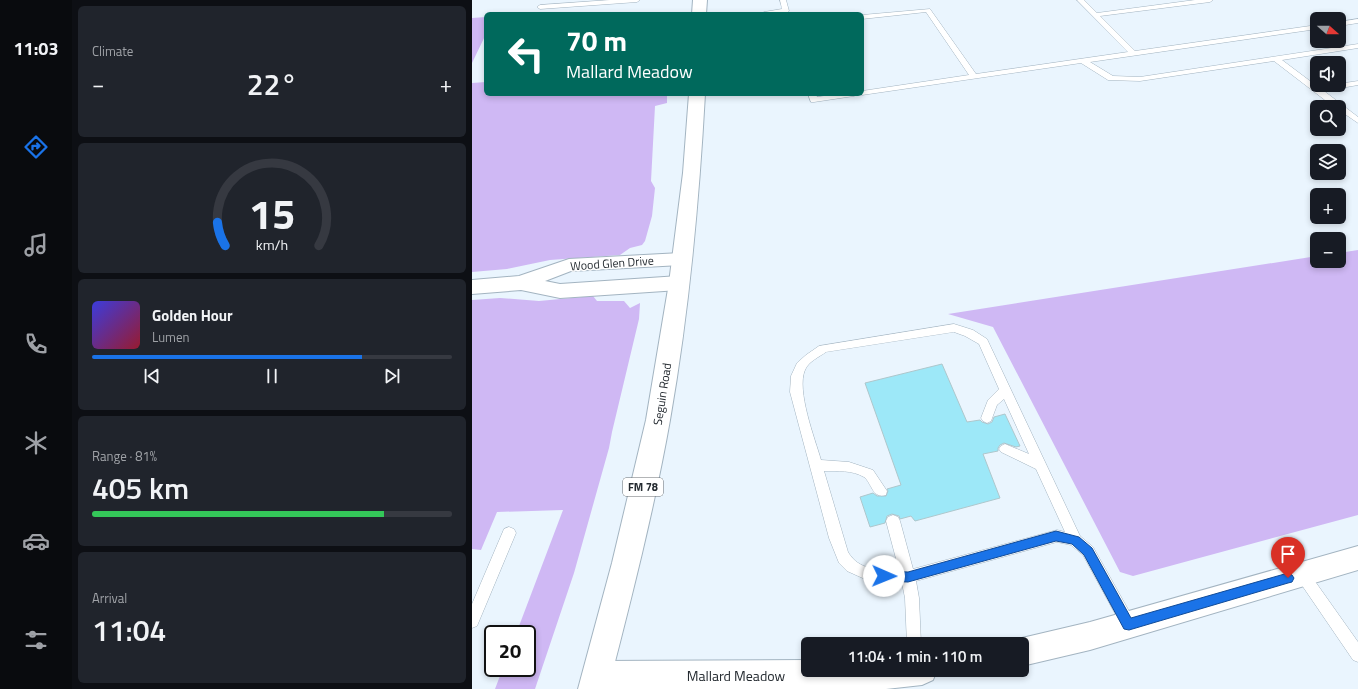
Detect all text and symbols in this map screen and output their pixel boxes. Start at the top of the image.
north arrow [1310,12,1346,48]
map controls [1310,12,1346,268]
text: 70 m [566,19,627,62]
icon: left [500,28,552,80]
text: 11:03 [14,35,58,62]
text: Climate [92,41,133,61]
button: sound [1310,56,1346,92]
text: Mallard Meadow [566,58,693,85]
text: 22° [247,61,297,107]
text: − [92,67,104,101]
text: + [440,67,452,101]
button: search [1310,100,1346,136]
icon: directions [22,133,50,161]
button: layers [1310,144,1346,180]
text: 15 [249,182,295,245]
button: + [1310,188,1346,224]
icon: music [22,231,50,259]
button: − [1310,232,1346,268]
text: km/h [256,233,288,255]
street label: Wood Glen Drive [570,251,654,275]
text: Golden Hour [152,304,233,327]
text: Lumen [152,327,189,347]
icon: phone [22,330,50,358]
street label: Seguin Road [648,362,676,426]
icon: previous [141,365,163,387]
icon: pause [261,365,283,387]
icon: next [381,365,403,387]
icon: climate [22,429,50,457]
text: Range · 81% [92,446,157,466]
text: 405 km [92,465,189,511]
road number: FM 78 [623,478,663,496]
icon: car [22,527,50,555]
pin [1271,537,1305,578]
icon: arrive [1277,543,1299,565]
position arrow [863,555,905,597]
text: Arrival [92,588,127,608]
text: 11:04 [92,607,166,653]
speed limit sign: 20 [484,625,536,677]
icon: filters [22,626,50,654]
text: 11:04 · 1 min · 110 m [848,645,982,668]
street label: Mallard Meadow [687,665,786,686]

